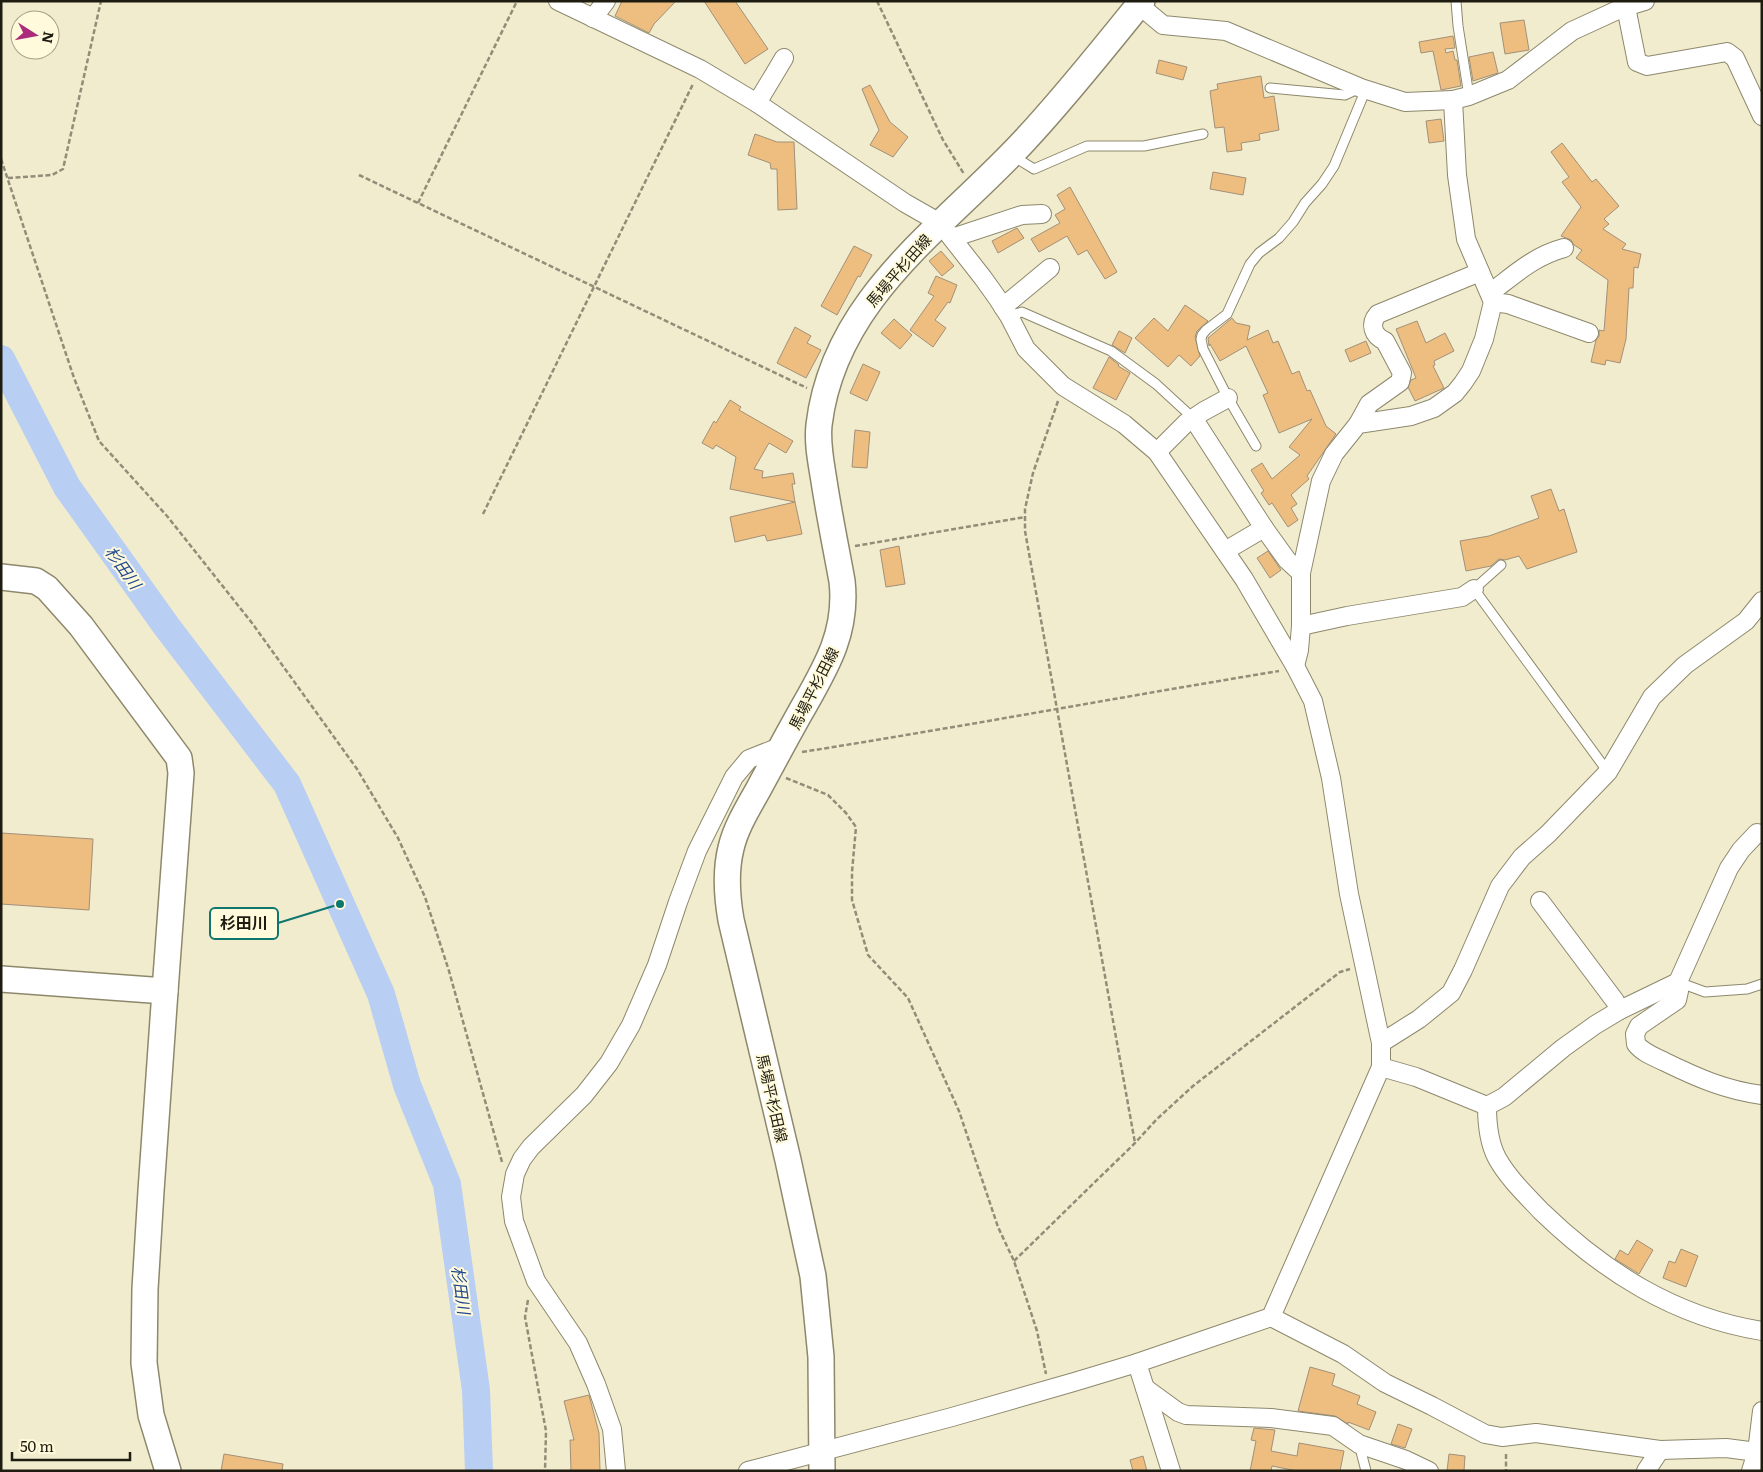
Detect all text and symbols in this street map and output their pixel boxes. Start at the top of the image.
north arrow [10,10,60,60]
text: N [38,30,60,46]
street label: 馬場平杉田線 [860,228,936,312]
water label: 杉田川 [100,541,149,595]
street label: 馬場平杉田線 [782,643,844,733]
callout: 杉田川 [210,908,278,939]
text: 杉田川 [220,910,268,934]
street label: 馬場平杉田線 [752,1052,794,1144]
water label: 杉田川 [447,1265,478,1317]
scale bar [12,1430,130,1462]
text: 50 m [20,1434,54,1457]

